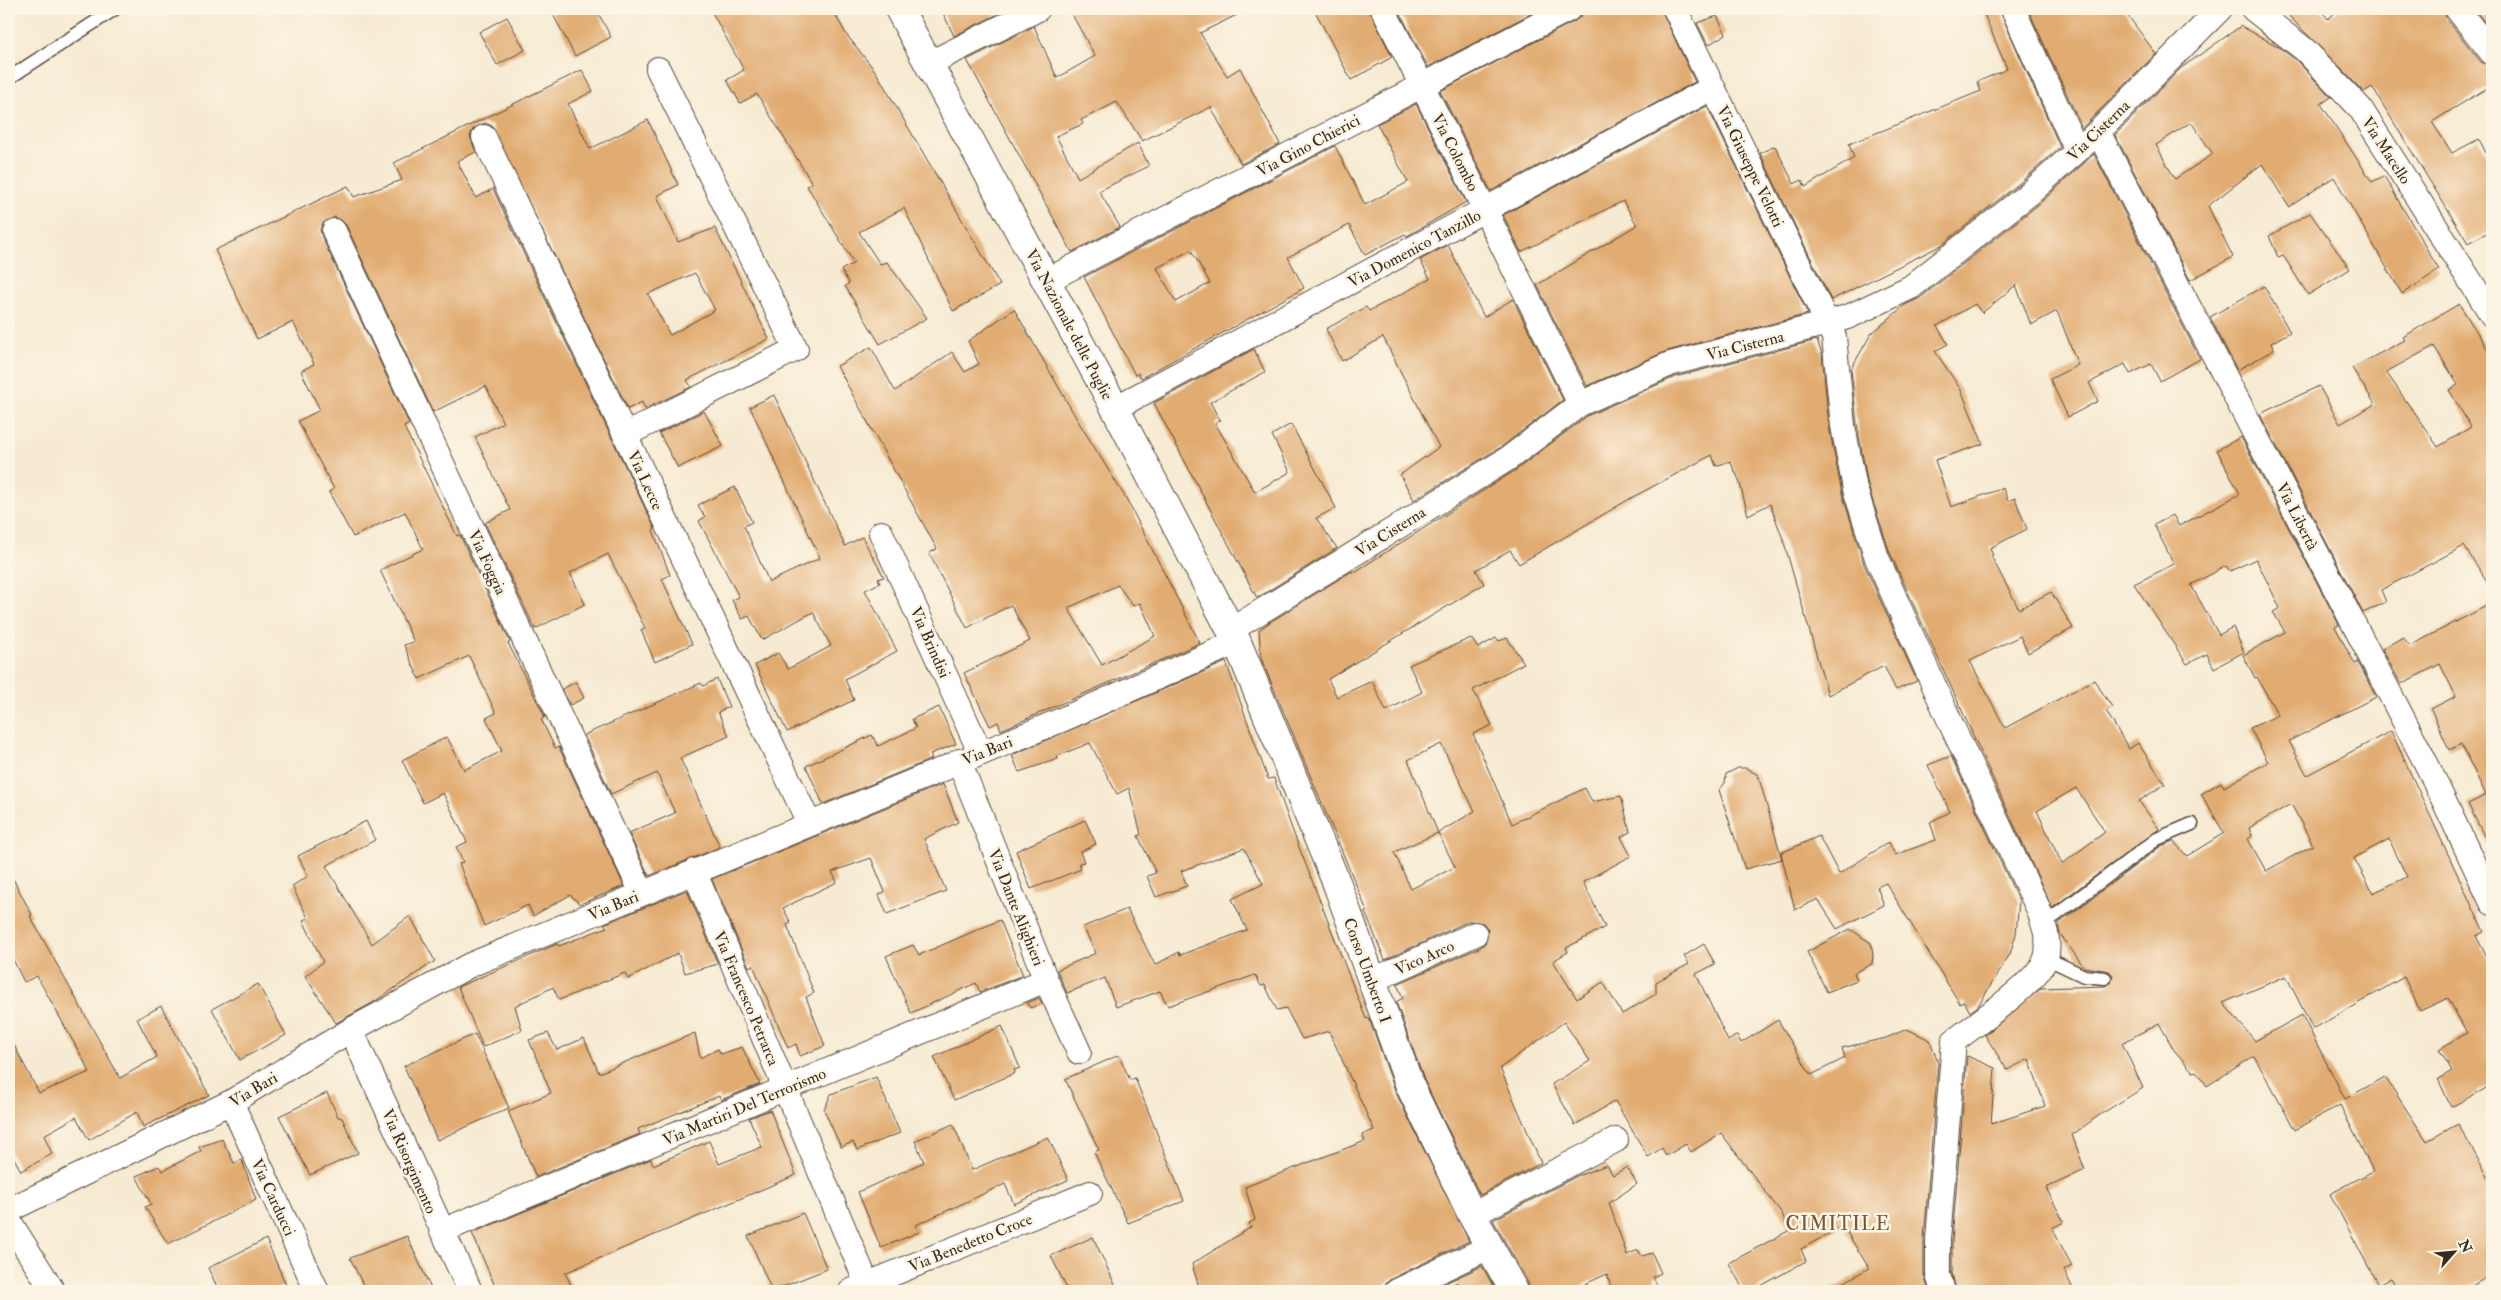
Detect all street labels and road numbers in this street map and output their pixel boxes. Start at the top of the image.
street label: Via Cisterna [2063,96,2135,166]
street label: Via Giuseppe Velotti [1711,102,1788,231]
street label: Via Gino Chierici [1253,110,1364,182]
street label: Via Colombo [1427,110,1483,195]
street label: Via Macello [2357,113,2416,188]
street label: Via Domenico Tanzillo [1344,205,1485,292]
street label: Via Nazionale delle Puglie [1021,246,1117,404]
street label: Via Cisterna [1704,327,1787,365]
street label: Via Lecce [623,448,668,514]
street label: Via Libertà [2272,479,2323,554]
street label: Via Cisterna [1352,502,1430,561]
street label: Via Foggia [463,527,511,598]
street label: Via Brindisi [905,604,955,681]
street label: Via Bari [959,732,1016,770]
street label: Via Dante Alighieri [984,846,1049,969]
street label: Via Bari [585,886,642,925]
street label: Corso Umberto I [1339,915,1395,1026]
street label: Via Francesco Petrarca [709,928,784,1069]
street label: Vico Arco [1392,936,1458,980]
street label: Via Martiri Del Terrorismo [660,1063,829,1150]
street label: Via Bari [226,1068,281,1112]
street label: Via Risorgimento [377,1106,441,1217]
street label: Via Carducci [247,1156,300,1239]
street label: Via Benedetto Croce [906,1209,1036,1277]

